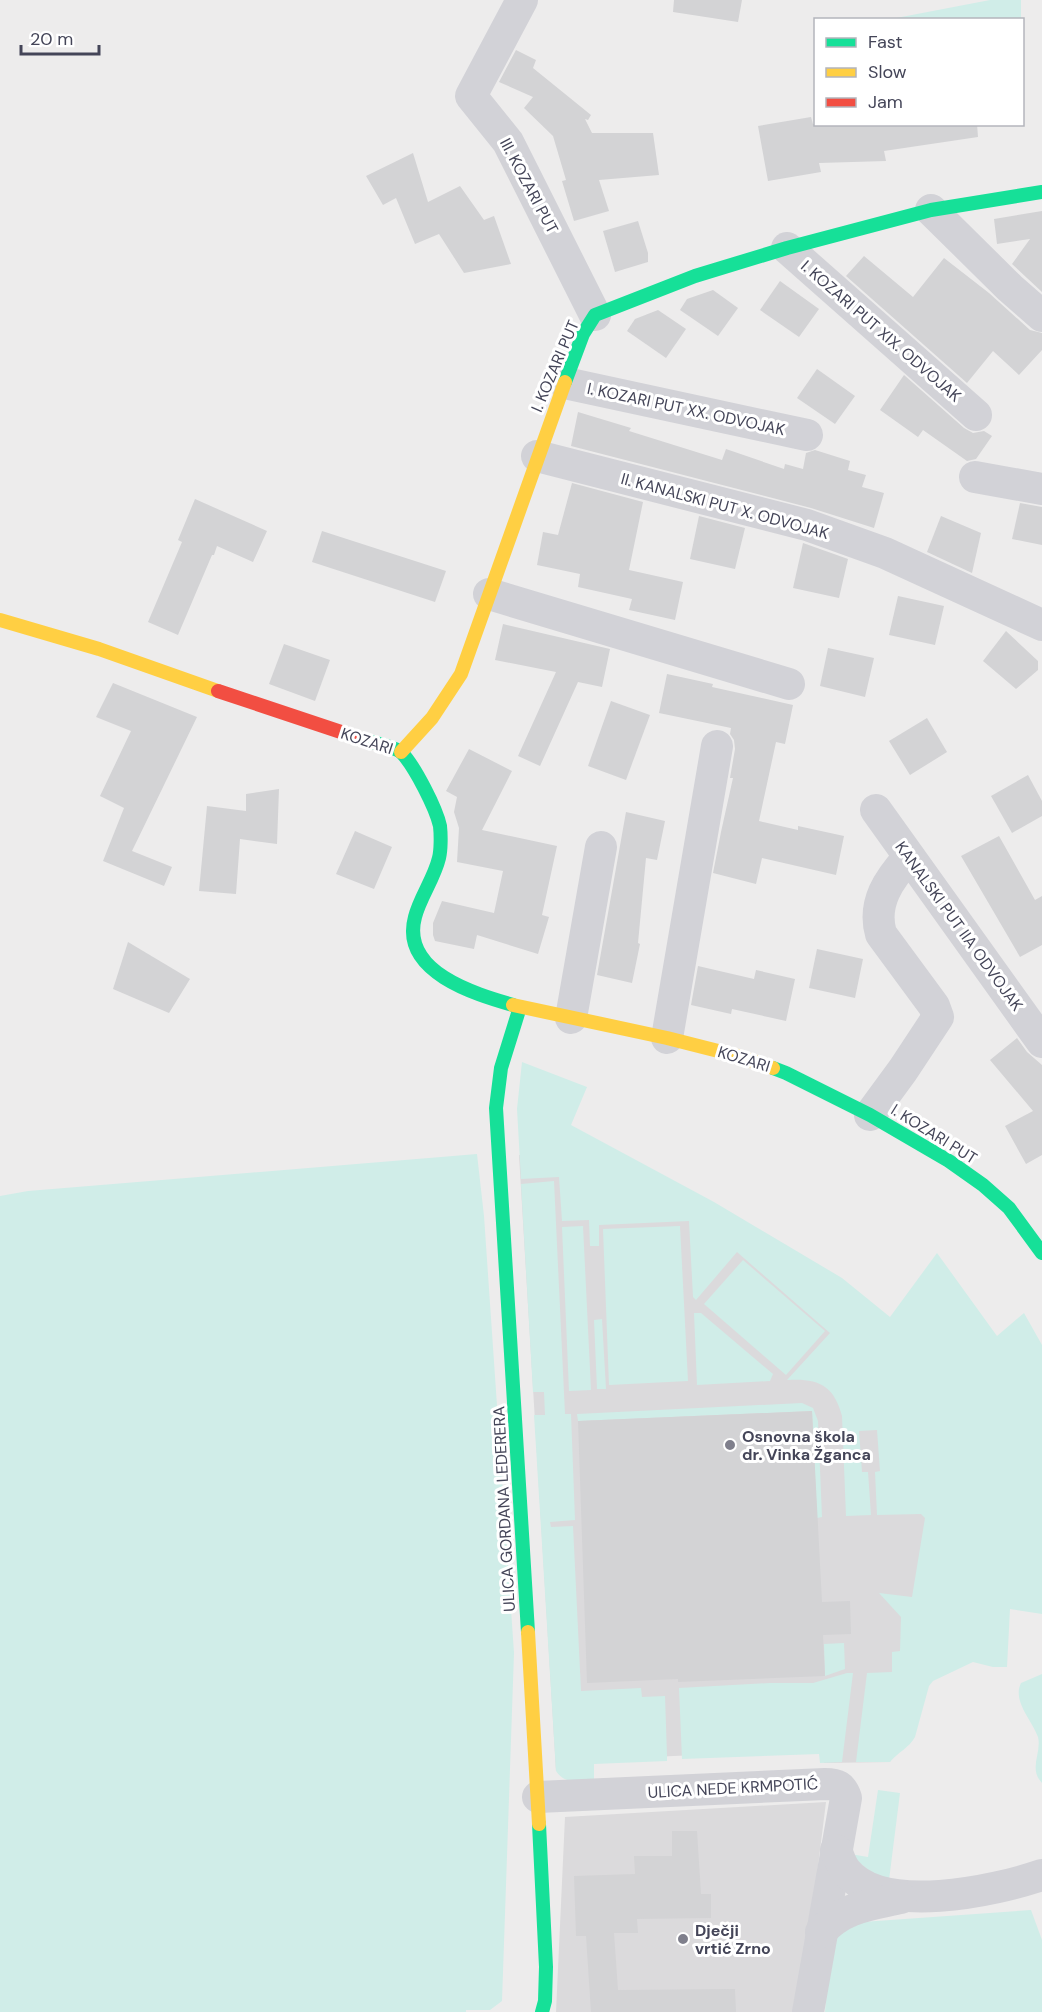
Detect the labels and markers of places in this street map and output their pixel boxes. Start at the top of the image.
place label: Osnovna škola dr. Vinka Žganca [742,1426,871,1465]
marker: Osnovna škola dr. Vinka Žganca [723,1438,737,1452]
place label: Dječji vrtić Zrno [695,1920,771,1959]
marker: Dječji vrtić Zrno [676,1932,690,1946]

